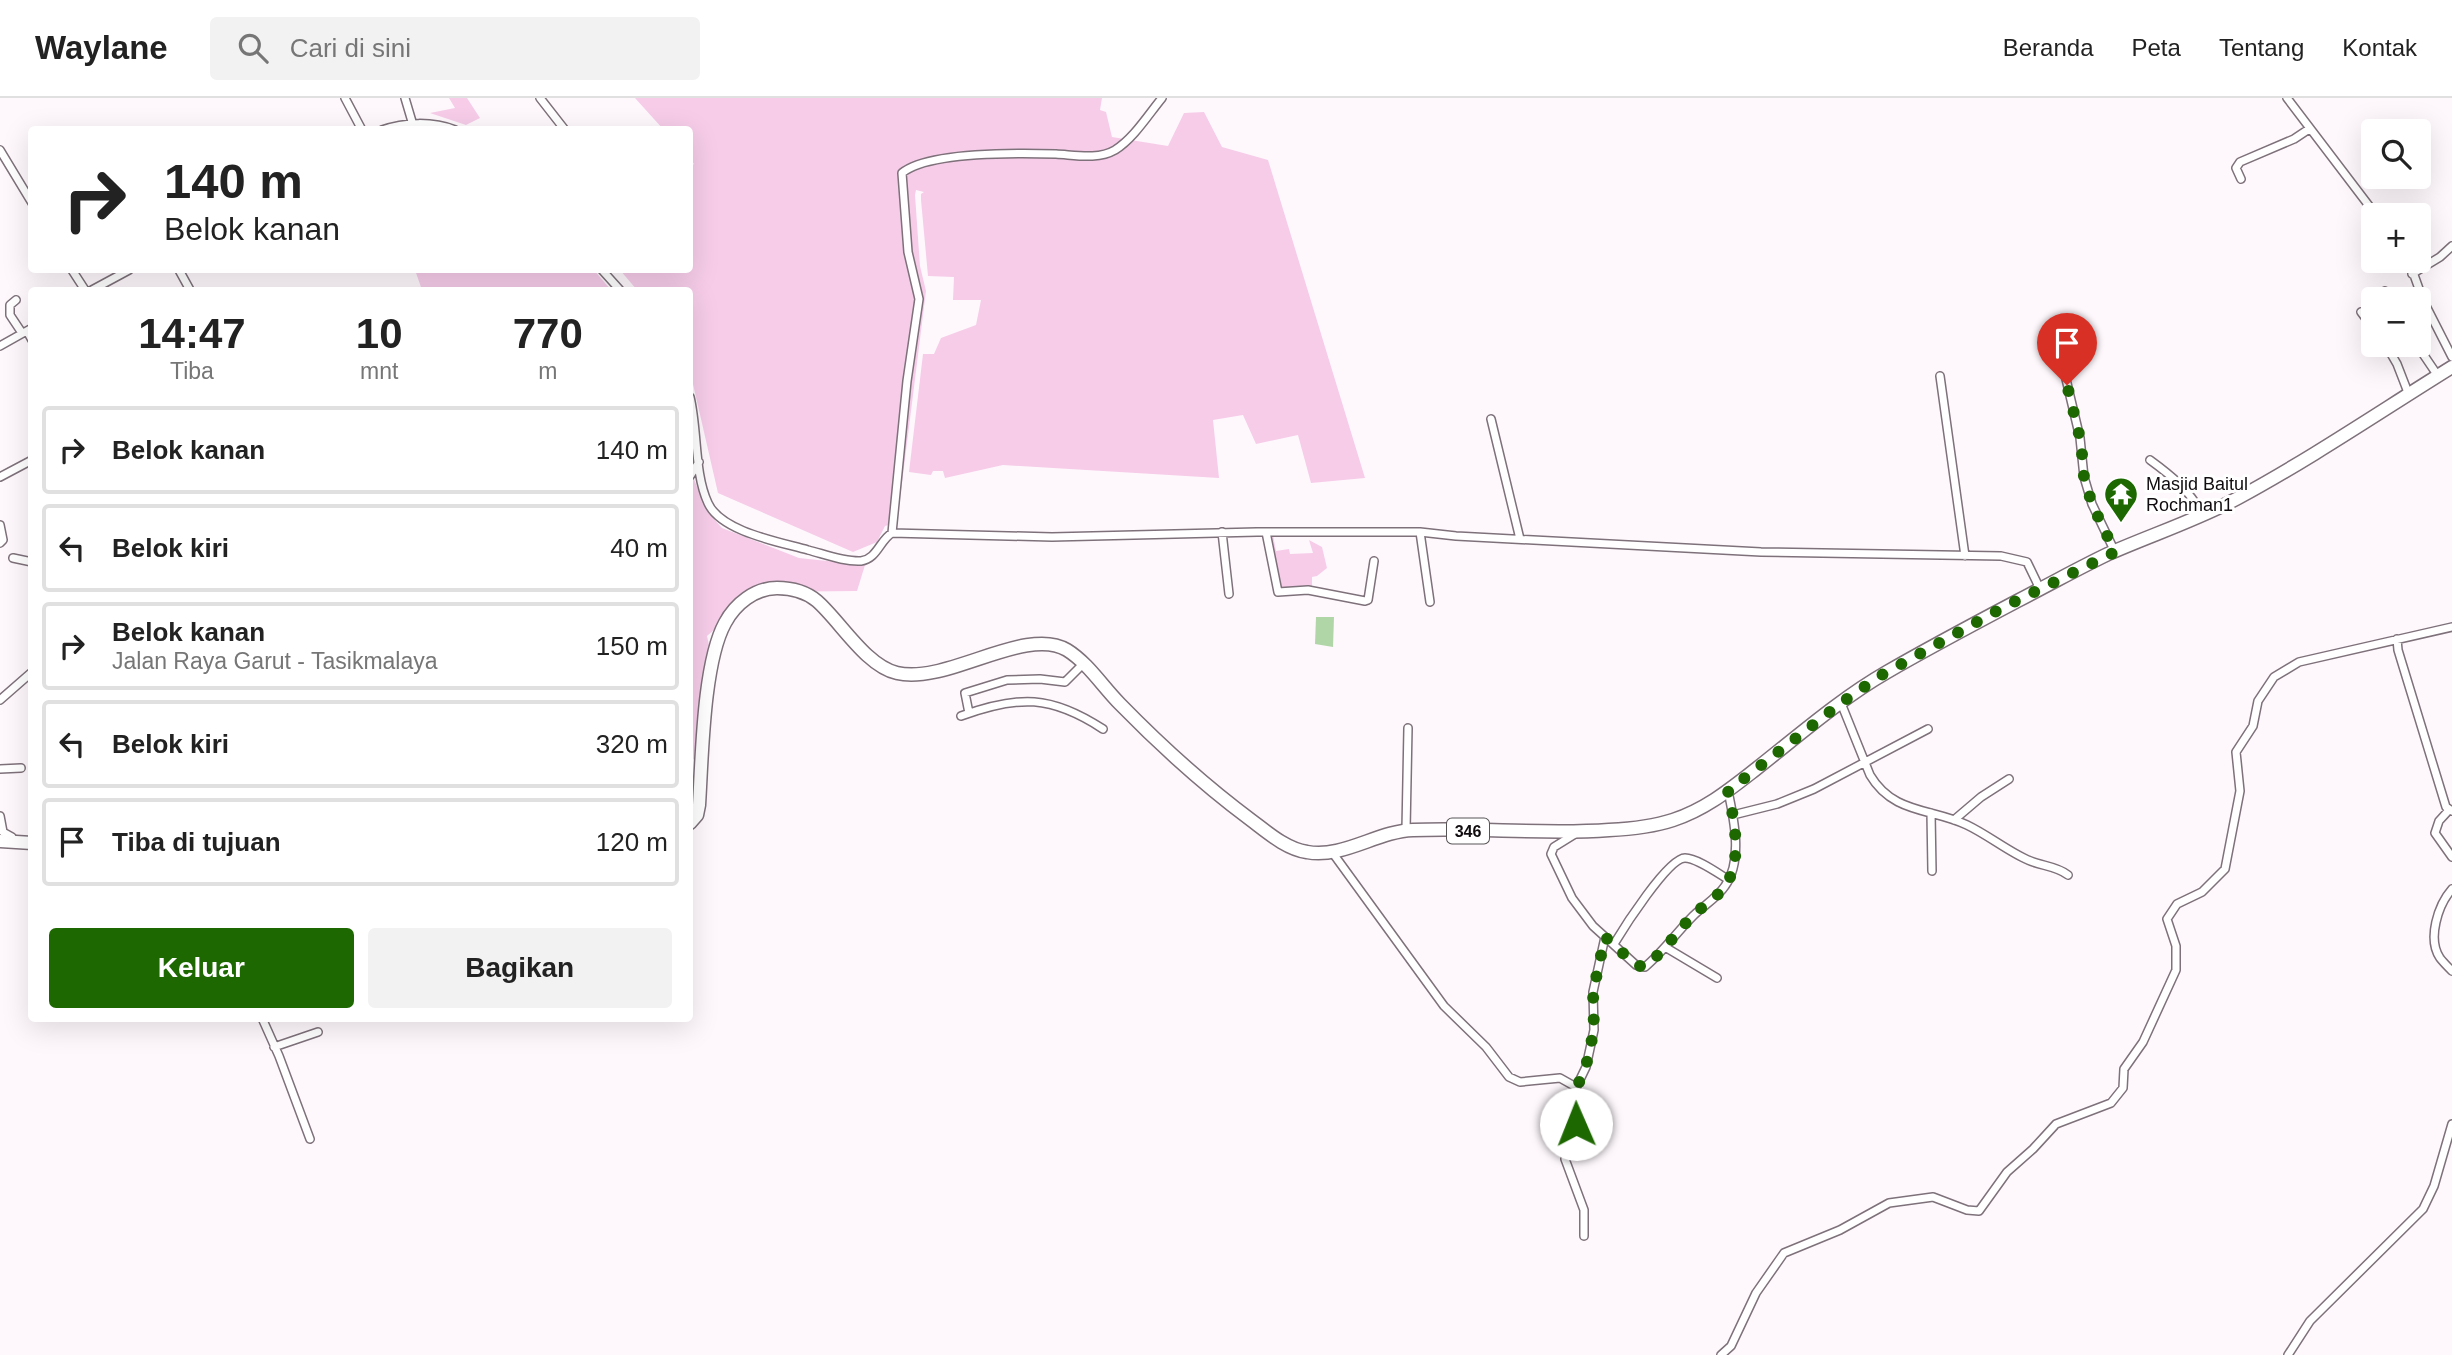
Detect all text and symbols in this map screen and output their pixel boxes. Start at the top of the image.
search box [210,17,700,80]
text: Waylane [35,29,168,66]
icon: search [234,29,272,67]
text: Cari di sini [290,33,411,63]
text: Beranda [2003,34,2094,61]
text: Peta [2132,34,2181,61]
text: Tentang [2219,34,2304,61]
text: Kontak [2342,34,2417,61]
map controls [2361,119,2431,357]
button: search [2361,119,2431,189]
icon: right [49,154,140,245]
text: 140 m [164,154,303,208]
button: + [2361,203,2431,273]
text: Belok kanan [164,211,340,247]
button: − [2361,287,2431,357]
text: 14:47 [138,310,246,357]
text: 10 [356,310,403,357]
text: 770 [513,310,583,357]
pin [2037,313,2097,385]
icon: arrive [2048,324,2086,362]
text: Tiba [170,358,214,384]
text: mnt [360,358,398,384]
text: m [538,358,557,384]
icon: right [53,431,91,469]
text: Belok kanan [112,435,265,465]
text: 140 m [596,435,668,465]
place label: Masjid Baitul Rochman1 [2146,474,2248,515]
temple icon: Masjid Baitul Rochman1 [2102,475,2140,524]
icon: left [53,529,91,567]
text: Belok kiri [112,533,229,563]
text: 40 m [610,533,668,563]
text: Belok kanan [112,617,265,647]
icon: right [53,627,91,665]
text: 150 m [596,631,668,661]
text: Jalan Raya Garut - Tasikmalaya [112,648,438,674]
icon: left [53,725,91,763]
text: Belok kiri [112,729,229,759]
text: 320 m [596,729,668,759]
road number: 346 [1447,818,1489,844]
icon: arrive [53,823,91,861]
text: Tiba di tujuan [112,827,281,857]
text: 120 m [596,827,668,857]
button: Keluar [49,928,354,1008]
button: Bagikan [368,928,672,1008]
position arrow [1539,1087,1613,1161]

